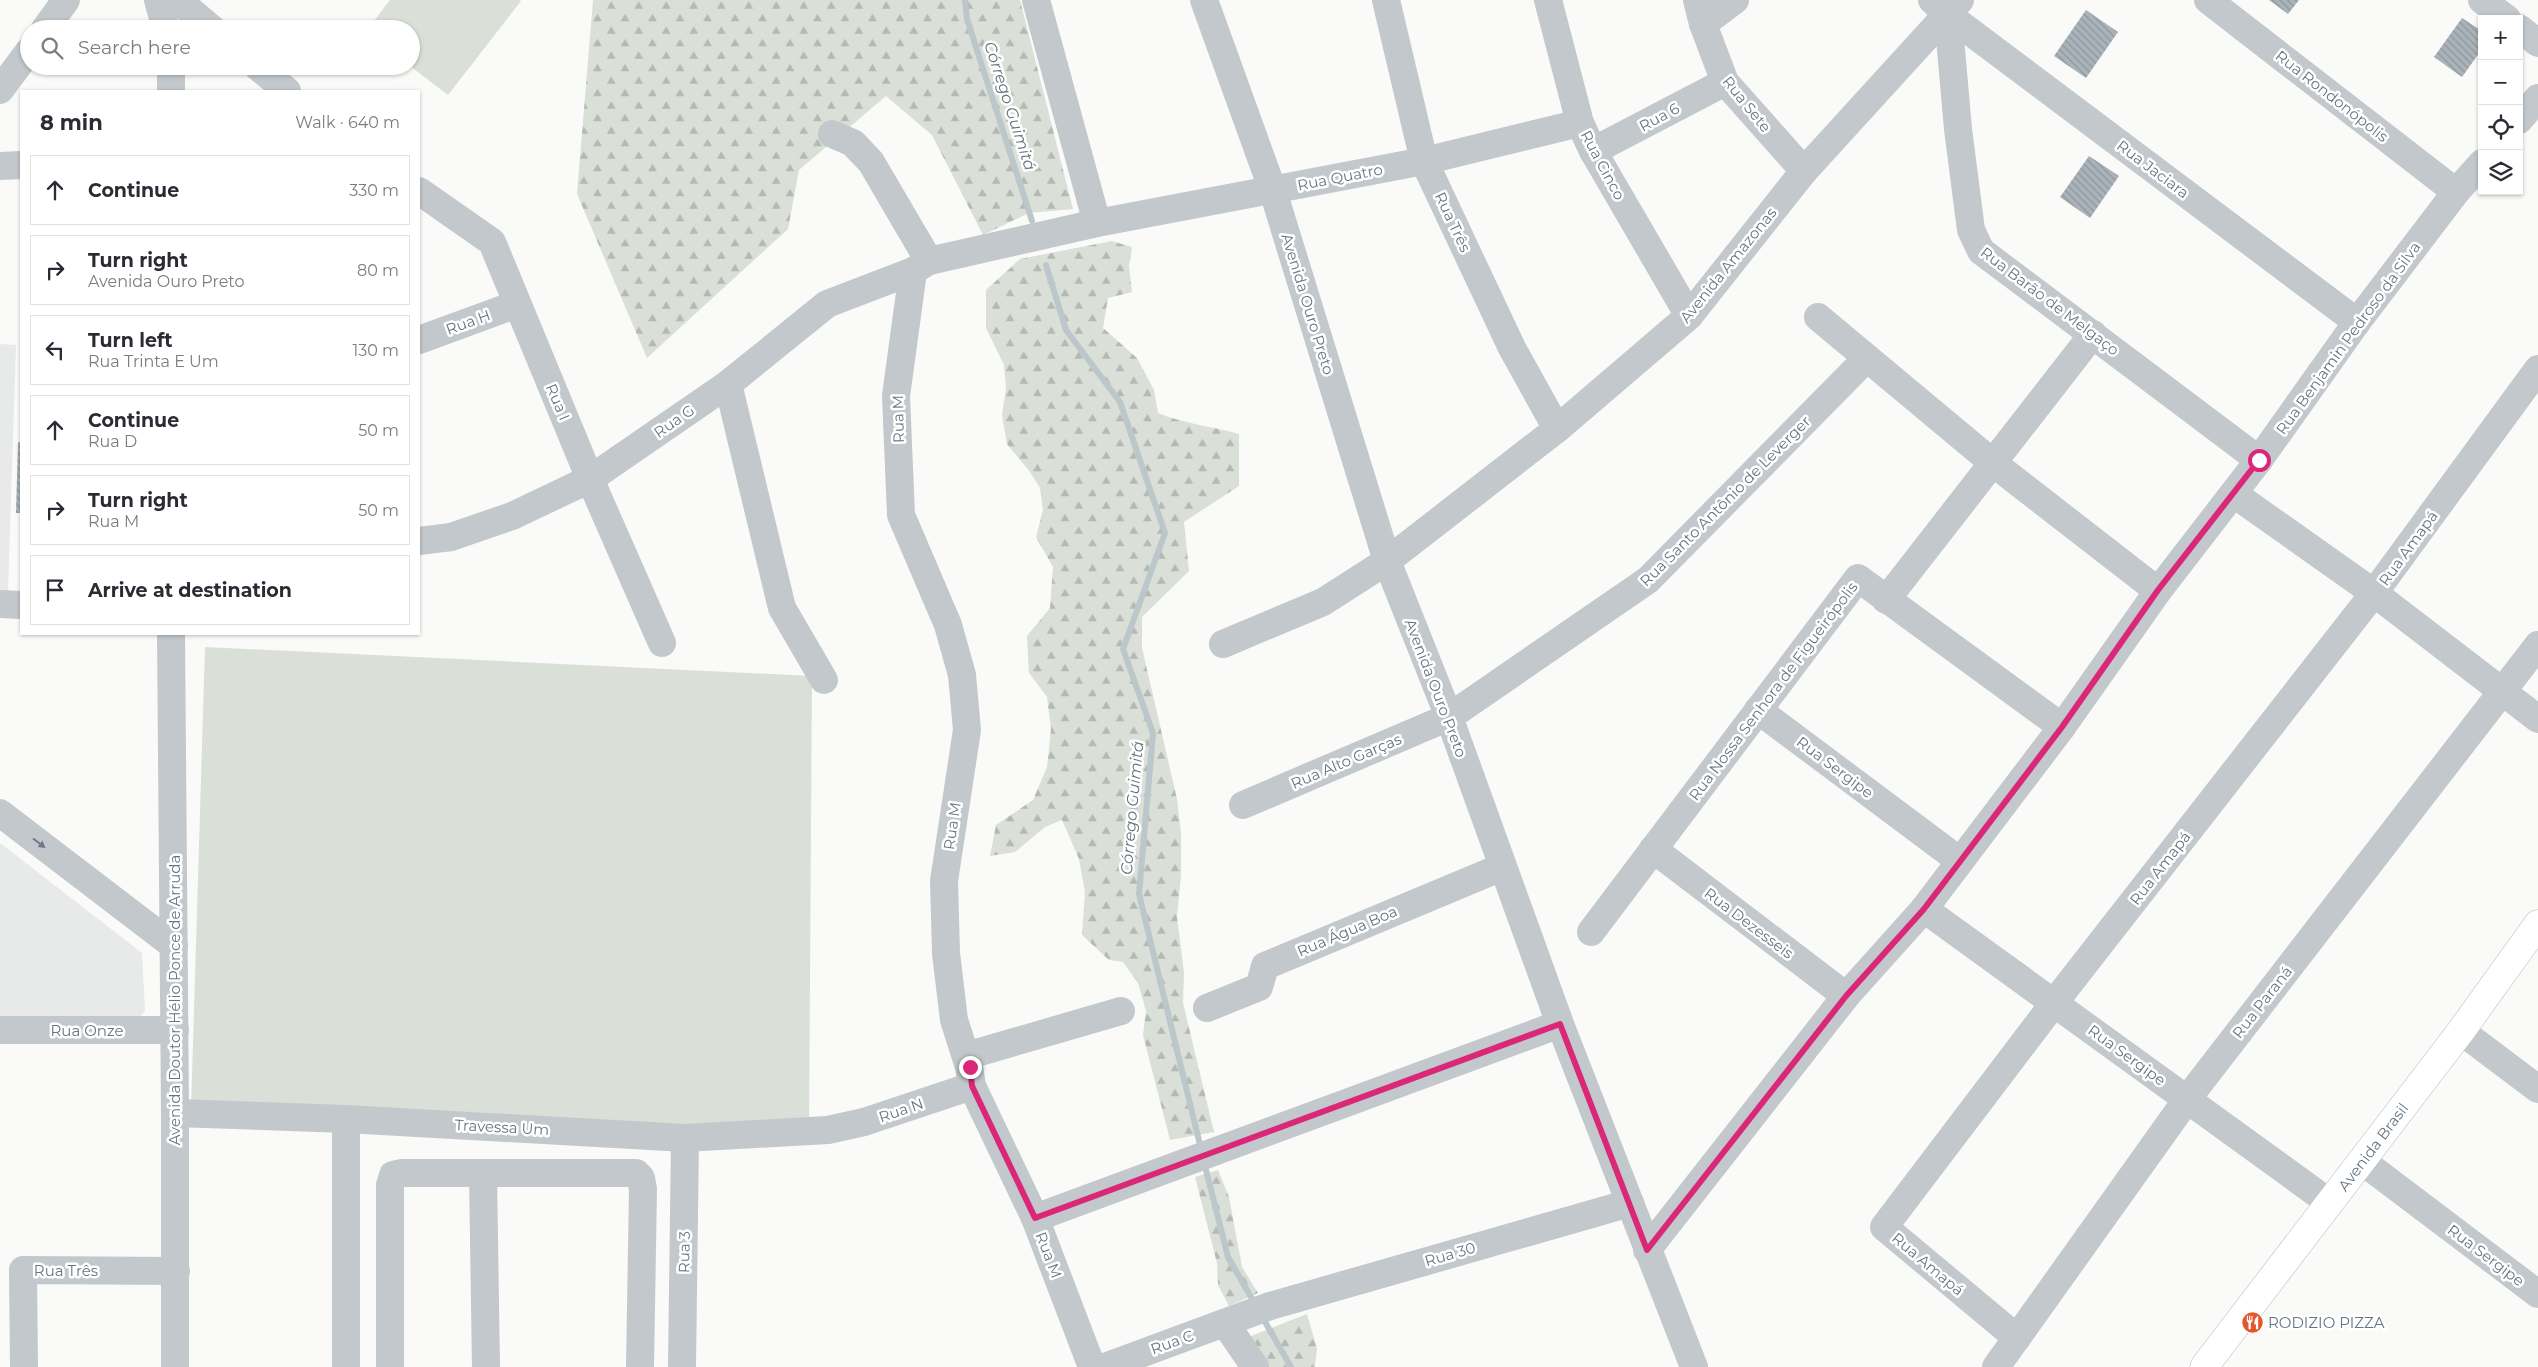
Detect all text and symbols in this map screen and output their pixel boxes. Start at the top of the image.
map controls [2478,15,2523,195]
button: + [2478,15,2523,60]
search box [20,20,420,75]
icon: search [38,34,66,62]
text: Search here [78,36,191,59]
water label: Córrego Guimitá [980,39,1040,173]
street label: Rua Rondonópolis [2272,46,2392,146]
button: − [2478,60,2523,105]
street label: Rua Sete [1719,72,1775,136]
street label: Rua 6 [1636,99,1682,135]
button: locate [2478,105,2523,150]
text: 8 min [40,110,103,135]
text: Walk · 640 m [295,113,400,132]
street label: Rua Cinco [1577,127,1629,203]
street label: Rua Jaciara [2113,136,2193,202]
button: layers [2478,150,2523,195]
street label: Rua Quatro [1296,159,1384,195]
icon: ahead [41,176,69,204]
text: Continue [88,179,179,202]
text: 330 m [349,181,399,200]
street label: Rua Três [1431,189,1475,255]
street label: Avenida Amazonas [1676,203,1780,327]
street label: Avenida Ouro Preto [1277,231,1339,377]
street label: Rua Benjamin Pedroso da Silva [2272,238,2424,438]
street label: Rua Barão de Melgaço [1977,243,2123,359]
text: Turn right [88,249,188,272]
icon: right [41,256,69,284]
text: 80 m [357,261,399,280]
text: Avenida Ouro Preto [88,272,245,291]
street label: Rua H [443,305,493,339]
text: Turn left [88,329,173,352]
icon: left [41,336,69,364]
text: 130 m [352,341,399,360]
text: Rua Trinta E Um [88,352,219,371]
street label: Rua I [542,381,574,423]
street label: Rua M [888,395,908,443]
street label: Rua G [650,400,698,442]
text: Continue [88,409,179,432]
street label: Rua Santo Antônio de Leverger [1636,412,1814,590]
icon: ahead [41,416,69,444]
text: 50 m [358,421,399,440]
text: Rua D [88,432,137,451]
route start [2248,449,2271,472]
text: Turn right [88,489,188,512]
icon: right [41,496,69,524]
text: 50 m [358,501,399,520]
street label: Rua Amapá [2374,507,2442,589]
text: Rua M [88,512,139,531]
icon: arrive [41,576,69,604]
street label: Rua Nossa Senhora de Figueirópolis [1684,578,1862,804]
text: Arrive at destination [88,579,292,602]
street label: Avenida Ouro Preto [1401,616,1471,760]
street label: Rua Alto Garças [1288,729,1404,793]
street label: Rua Sergipe [1793,732,1877,802]
water label: Córrego Guimitá [1117,740,1147,876]
street label: Rua M [939,801,965,851]
street label: Rua Amapá [2125,827,2195,909]
one-way arrow [32,838,46,848]
street label: Avenida Doutor Hélio Ponce de Arruda [165,855,184,1145]
street label: Rua Dezesseis [1701,883,1797,963]
street label: Rua Água Boa [1294,901,1400,961]
street label: Rua Paraná [2228,962,2296,1042]
street label: Rua Sergipe [2084,1020,2170,1090]
street label: Rua Onze [50,1021,124,1040]
route end [959,1056,982,1079]
street label: Rua N [876,1094,926,1126]
street label: Avenida Brasil [2334,1099,2412,1195]
street label: Travessa Um [454,1115,550,1139]
street label: Rua Sergipe [2444,1220,2528,1290]
street label: Rua Amapá [1888,1228,1968,1300]
street label: Rua M [1032,1229,1066,1281]
street label: Rua 3 [674,1231,694,1273]
street label: Rua 30 [1422,1238,1478,1270]
street label: Rua Três [34,1261,98,1280]
restaurant icon: RODIZIO PIZZA [2240,1310,2264,1334]
place label: RODIZIO PIZZA [2268,1313,2385,1332]
street label: Rua C [1148,1325,1196,1359]

